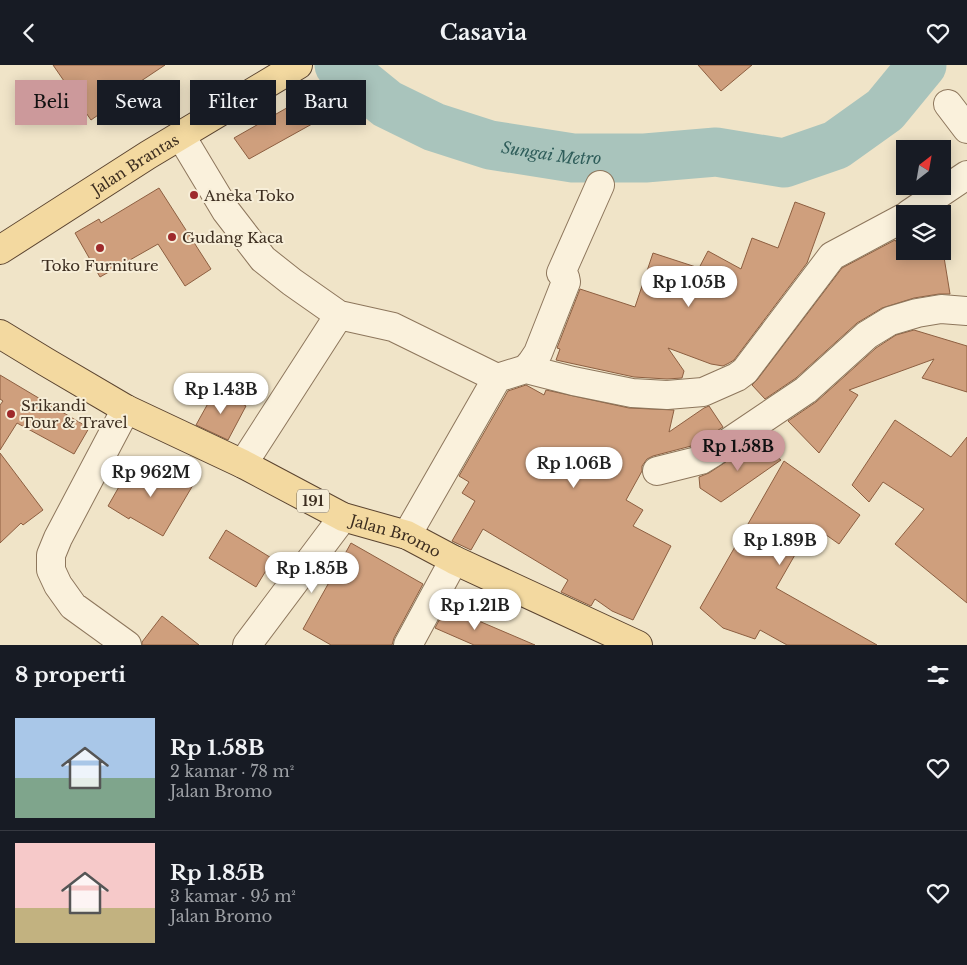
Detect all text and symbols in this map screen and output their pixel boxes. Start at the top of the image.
icon: back [15,19,43,47]
text: Casavia [440,19,527,46]
icon: heart [924,19,952,47]
chip: Beli [15,80,87,125]
chip: Sewa [97,80,180,125]
chip: Filter [190,80,276,125]
chip: Baru [286,80,366,125]
street label: Jalan Brantas [86,129,182,200]
water label: Sungai Metro [500,137,601,168]
north arrow [896,140,951,195]
map controls [896,140,951,260]
place label: Aneka Toko [203,186,295,205]
marker: Aneka Toko [188,189,200,201]
button: layers [896,205,951,260]
place label: Gudang Kaca [182,228,284,247]
marker: Gudang Kaca [166,231,178,243]
marker: Toko Furniture [94,242,106,254]
place label: Toko Furniture [41,256,159,275]
pin: Rp 1.05B [637,265,741,308]
text: Rp 1.05B [652,272,726,292]
pin: Rp 1.43B [169,373,273,415]
text: Rp 1.43B [184,379,258,399]
place label: Srikandi Tour & Travel [21,396,128,432]
marker: Srikandi Tour & Travel [5,408,17,420]
pin: Rp 1.58B [686,429,790,472]
text: Rp 1.58B [702,436,774,456]
pin: Rp 1.06B [522,447,626,489]
text: Rp 1.06B [537,453,611,473]
pin: Rp 962M [105,455,197,498]
text: Rp 962M [112,462,190,482]
road number: 191 [297,489,329,513]
street label: Jalan Bromo [346,509,445,561]
pin: Rp 1.89B [728,523,832,566]
text: Rp 1.89B [743,530,817,550]
pin: Rp 1.85B [260,551,364,594]
text: Rp 1.85B [276,558,348,578]
pin: Rp 1.21B [423,589,527,631]
text: Rp 1.21B [440,595,510,615]
icon: filters [924,661,952,689]
text: 8 properti [15,662,126,688]
text: Rp 1.58B [170,735,265,761]
icon: home [55,738,115,798]
icon: heart [924,754,952,782]
text: 2 kamar · 78 m² [170,761,294,781]
text: Jalan Bromo [170,781,272,801]
text: Rp 1.85B [170,860,265,886]
icon: home [55,863,115,923]
icon: heart [924,879,952,907]
text: 3 kamar · 95 m² [170,886,296,906]
text: Jalan Bromo [170,906,272,926]

